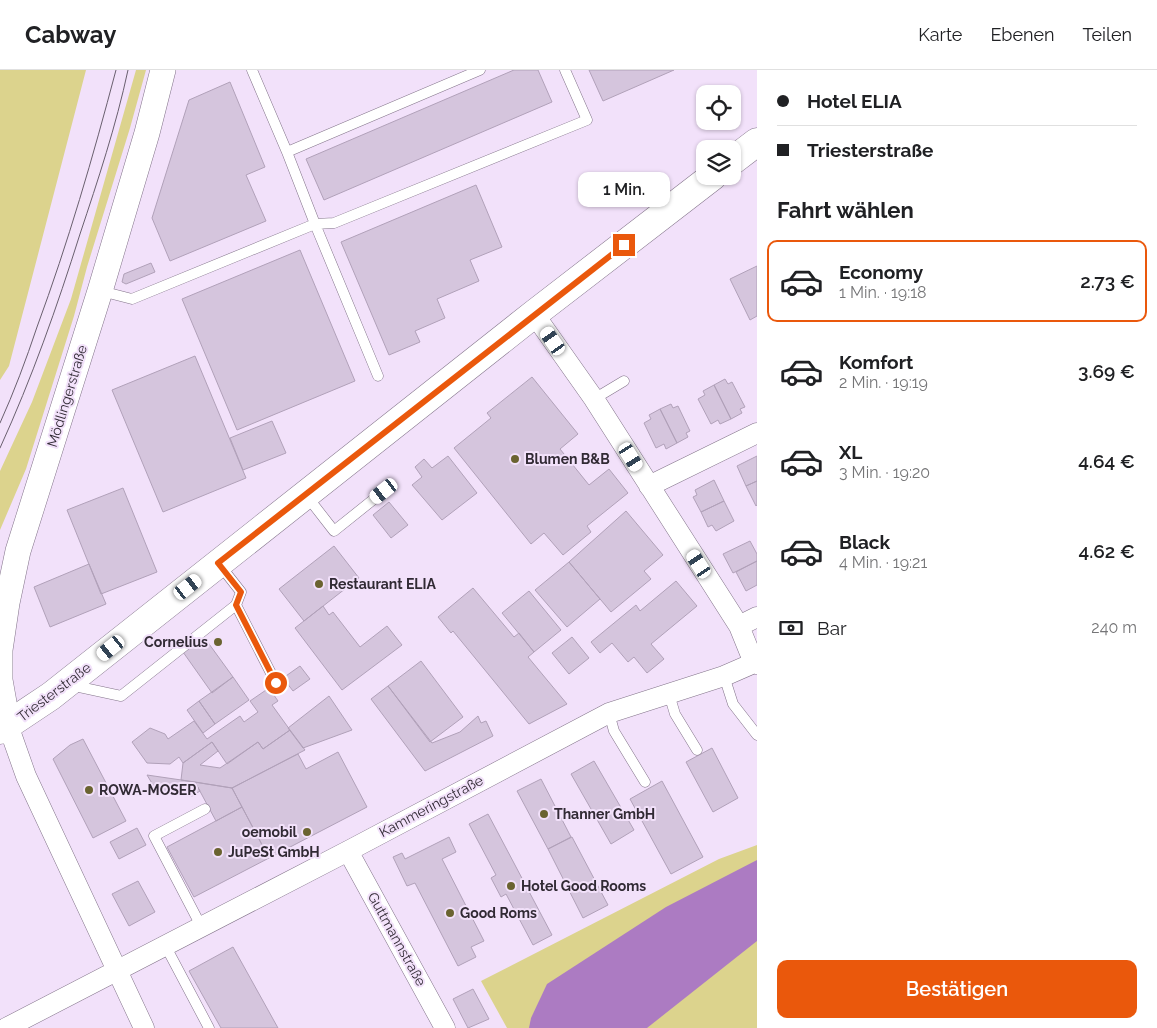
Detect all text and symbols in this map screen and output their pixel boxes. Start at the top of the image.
text: Cabway [25,20,116,49]
text: Karte [918,24,962,45]
text: Ebenen [990,24,1055,45]
text: Teilen [1083,24,1132,45]
map controls [696,85,741,185]
button: locate [696,85,741,130]
text: Hotel ELIA [807,90,902,112]
text: Triesterstraße [807,139,933,161]
button: layers [696,140,741,185]
callout: 1 Min. [578,172,670,208]
text: 1 Min. [603,180,645,199]
text: Fahrt wählen [777,197,914,223]
route end [613,234,635,256]
icon: car [779,259,824,304]
text: Economy [839,261,923,283]
text: 2.73 € [1080,270,1135,292]
text: 1 Min. · 19:18 [839,283,927,302]
car [538,324,567,358]
street label: Mödlingerstraße [44,343,90,449]
icon: car [779,349,824,394]
text: Komfort [839,351,913,373]
text: 3.69 € [1078,360,1135,382]
text: 2 Min. · 19:19 [839,373,928,392]
icon: car [779,439,824,484]
car [616,440,645,474]
text: XL [839,441,862,463]
text: 4.64 € [1078,450,1135,472]
place label: Blumen B&B [525,451,610,467]
marker: Blumen B&B [509,453,521,465]
text: 3 Min. · 19:20 [839,463,930,482]
car [367,476,400,506]
icon: car [779,529,824,574]
text: Black [839,531,890,553]
text: 4.62 € [1078,540,1135,562]
car [684,547,713,581]
text: 4 Min. · 19:21 [839,553,927,572]
car [171,572,204,602]
place label: Restaurant ELIA [329,576,437,592]
marker: Restaurant ELIA [313,578,325,590]
icon: cash [777,614,805,642]
text: Bar [817,617,847,639]
text: 240 m [1091,618,1137,637]
car [94,633,127,663]
place label: Cornelius [144,634,208,650]
marker: Cornelius [212,636,224,648]
street label: Triesterstraße [14,659,94,725]
route start [265,672,287,694]
street label: Kammeringstraße [376,772,486,840]
place label: ROWA-MOSER [99,782,197,798]
marker: ROWA-MOSER [83,784,95,796]
place label: Thanner GmbH [554,806,655,822]
marker: Thanner GmbH [538,808,550,820]
place label: oemobil [242,824,298,840]
marker: oemobil [301,826,313,838]
place label: JuPeSt GmbH [228,844,320,860]
marker: JuPeSt GmbH [212,846,224,858]
place label: Hotel Good Rooms [521,878,646,894]
marker: Hotel Good Rooms [505,880,517,892]
street label: Guttmannstraße [365,889,429,989]
place label: Good Roms [460,905,537,921]
marker: Good Roms [444,907,456,919]
button: Bestätigen [777,960,1137,1018]

